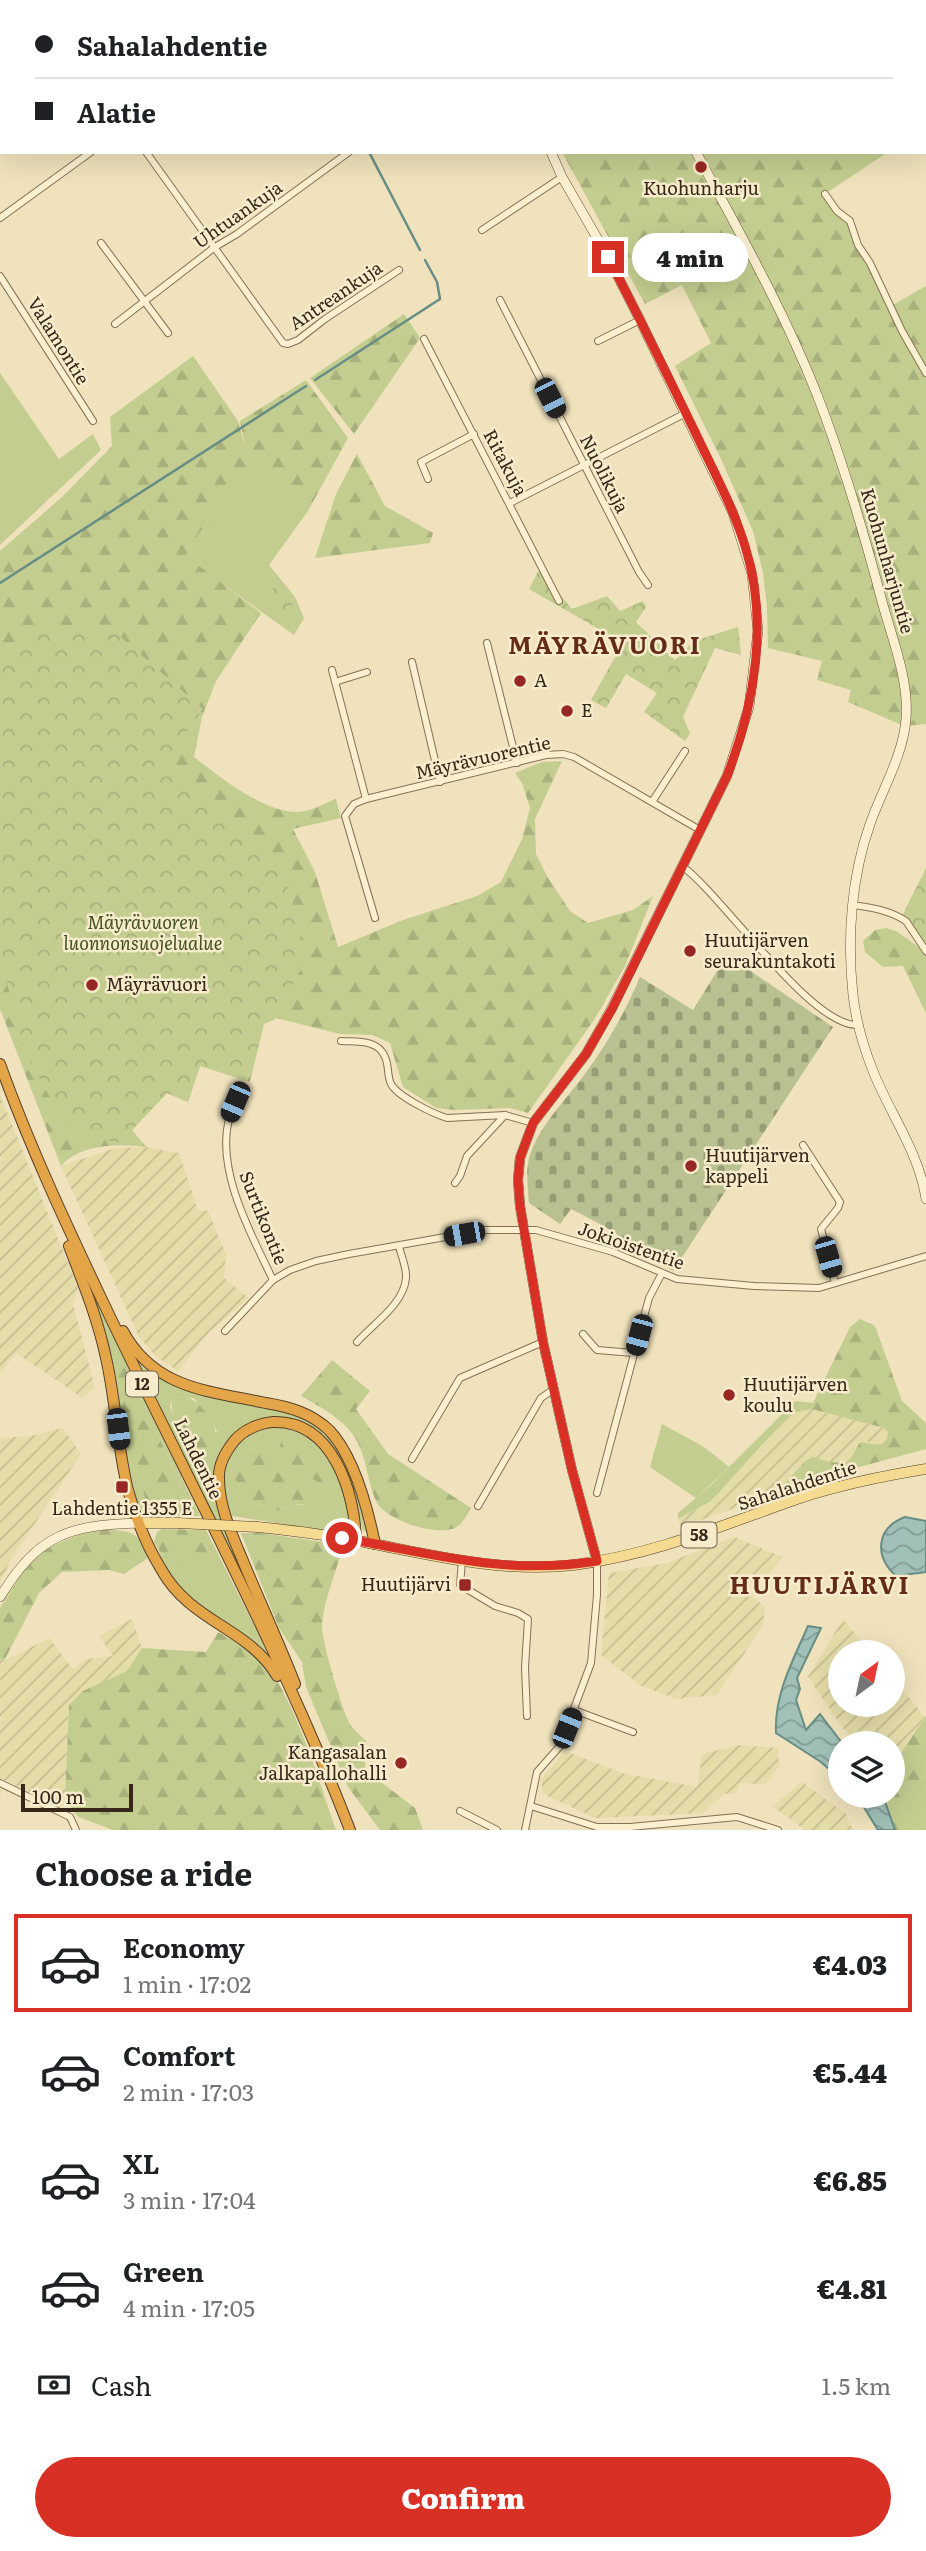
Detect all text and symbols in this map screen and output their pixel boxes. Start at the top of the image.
text: Sahalahdentie [77,25,267,64]
text: Alatie [77,92,156,131]
marker: Kuohunharju [693,159,709,175]
street label: Uhtuankuja [187,173,287,254]
place label: Kuohunharju [643,174,759,201]
callout: 4 min [632,232,748,282]
text: 4 min [656,240,724,274]
route end [592,241,624,273]
street label: Antreankuja [283,253,387,336]
street label: Valamontie [22,291,97,389]
car [532,375,569,421]
street label: Ritakuja [477,424,535,501]
street label: Nuolikuja [574,429,637,518]
street label: Kuohunharjuntie [855,485,922,636]
district label: MÄYRÄVUORI [508,626,702,661]
place label: A [534,666,547,693]
marker: A [512,673,528,689]
place label: E [581,696,592,723]
marker: E [559,703,575,719]
street label: Mäyrävuorentie [412,728,553,785]
park label: Mäyrävuoren luonnonsuojelualue [64,908,222,956]
place label: Huutijärven seurakuntakoti [704,926,836,974]
marker: Huutijärven seurakuntakoti [682,943,698,959]
place label: Mäyrävuori [106,970,207,997]
marker: Mäyrävuori [84,977,100,993]
car [218,1079,253,1125]
place label: Huutijärven kappeli [705,1141,810,1189]
marker: Huutijärven kappeli [683,1158,699,1174]
street label: Surtikontie [233,1167,295,1268]
street label: Jokioistentie [574,1214,689,1275]
car [442,1220,487,1248]
car [813,1234,844,1280]
car [624,1312,655,1358]
place label: Huutijärven koulu [743,1370,848,1418]
road number: 12 [126,1372,158,1396]
marker: Huutijärven koulu [721,1387,737,1403]
car [106,1407,131,1451]
street label: Lahdentie [168,1413,231,1503]
street label: Sahalahdentie [734,1453,859,1516]
marker: Lahdentie 1355 E [114,1479,130,1495]
place label: Lahdentie 1355 E [52,1494,192,1521]
route start [326,1522,358,1554]
road number: 58 [682,1522,716,1548]
district label: HUUTIJÄRVI [730,1566,910,1601]
place label: Huutijärvi [361,1570,451,1597]
marker: Huutijärvi [457,1577,473,1593]
north arrow [828,1640,905,1717]
map controls [828,1640,905,1808]
car [550,1705,585,1751]
button: layers [828,1731,905,1808]
place label: Kangasalan Jalkapallohalli [259,1738,387,1786]
marker: Kangasalan Jalkapallohalli [393,1755,409,1771]
scale bar [21,1781,133,1813]
text: 100 m [32,1782,84,1810]
text: Choose a ride [35,1848,252,1896]
text: Economy [123,1927,245,1966]
icon: car [39,1932,102,1995]
text: €4.03 [813,1944,887,1983]
text: 1 min · 17:02 [123,1966,251,2000]
text: Comfort [123,2035,235,2074]
icon: car [39,2040,102,2103]
text: €5.44 [813,2052,887,2091]
text: 2 min · 17:03 [123,2074,254,2108]
text: XL [123,2143,160,2182]
icon: car [39,2148,102,2211]
text: €6.85 [814,2160,887,2199]
text: 3 min · 17:04 [123,2182,256,2216]
text: Green [123,2251,204,2290]
icon: car [39,2256,102,2319]
text: €4.81 [817,2268,887,2307]
text: 4 min · 17:05 [123,2290,255,2324]
text: Cash [91,2365,152,2404]
icon: cash [35,2366,73,2404]
text: 1.5 km [821,2368,891,2402]
button: Confirm [35,2457,891,2537]

